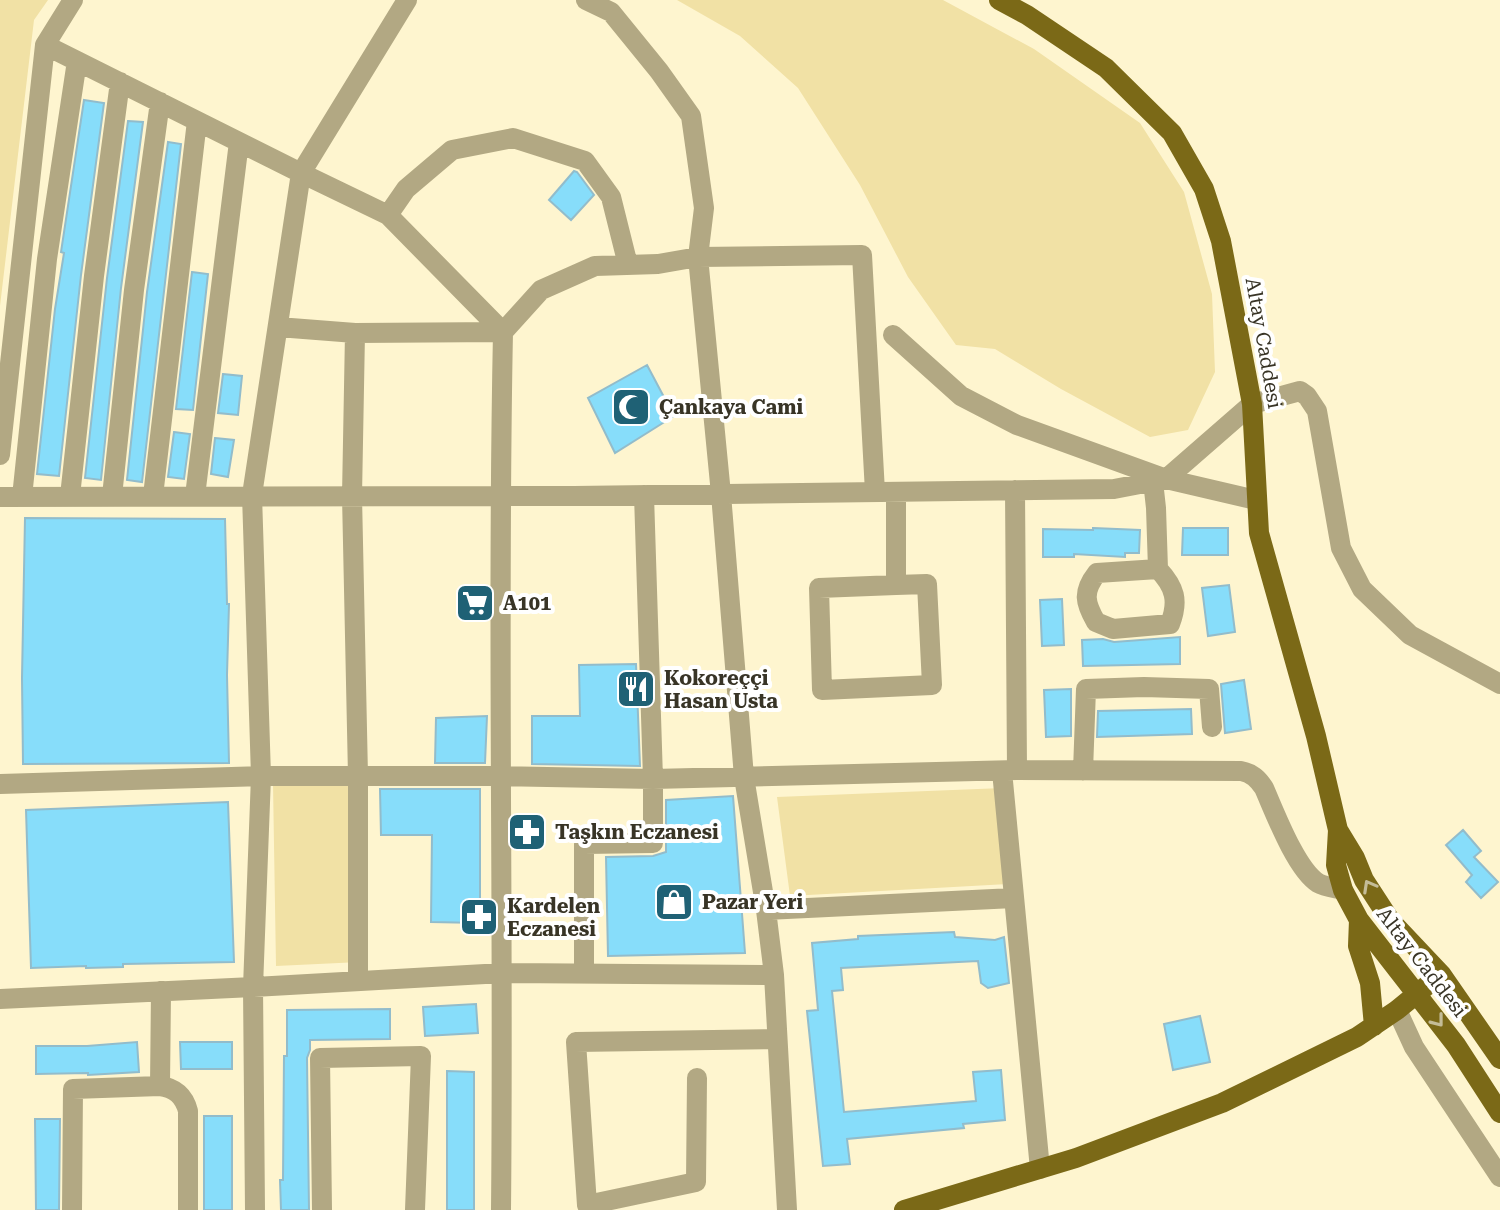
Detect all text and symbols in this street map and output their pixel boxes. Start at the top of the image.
street label: Altay Caddesi [1241,276,1287,410]
mosque icon: Çankaya Cami [610,386,652,428]
place label: Çankaya Cami [659,395,803,419]
supermarket icon: A101 [454,582,496,624]
place label: A101 [503,591,551,615]
place label: Kokoreççi Hasan Usta [664,666,778,713]
restaurant icon: Kokoreççi Hasan Usta [615,668,657,710]
pharmacy icon: Taşkın Eczanesi [506,811,548,853]
place label: Taşkın Eczanesi [555,820,719,844]
one-way arrow [1363,880,1379,895]
shop icon: Pazar Yeri [653,881,695,923]
place label: Pazar Yeri [702,890,804,914]
place label: Kardelen Eczanesi [507,894,601,941]
pharmacy icon: Kardelen Eczanesi [458,896,500,938]
street label: Altay Caddesi [1372,902,1472,1022]
one-way arrow [1428,1012,1442,1027]

